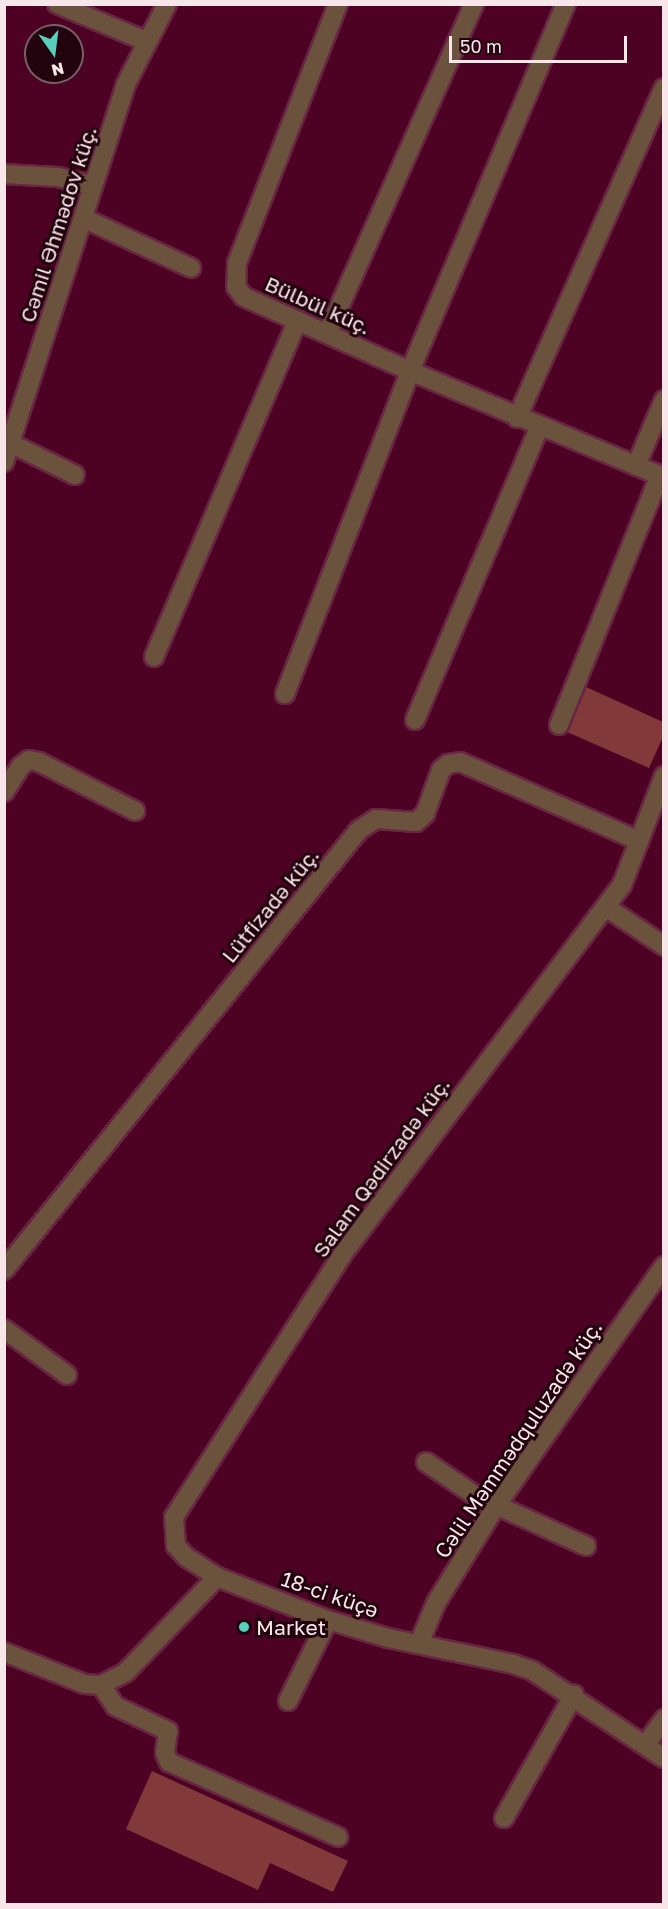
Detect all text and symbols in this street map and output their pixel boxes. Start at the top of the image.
north arrow [24,24,84,84]
scale bar [452,24,630,62]
text: 50 m [460,35,502,57]
text: N [50,58,66,81]
street label: Cəmil Əhmədov küç. [14,123,102,325]
street label: Bülbül küç. [261,271,375,339]
street label: Lütfizadə küç. [216,843,324,967]
street label: Salam Qədirzadə küç. [307,1072,455,1262]
street label: Cəlil Məmmədquluzadə küç. [429,1315,607,1563]
street label: 18-ci küçə [278,1566,382,1622]
place label: Market [256,1614,326,1640]
marker: Market [237,1620,251,1634]

